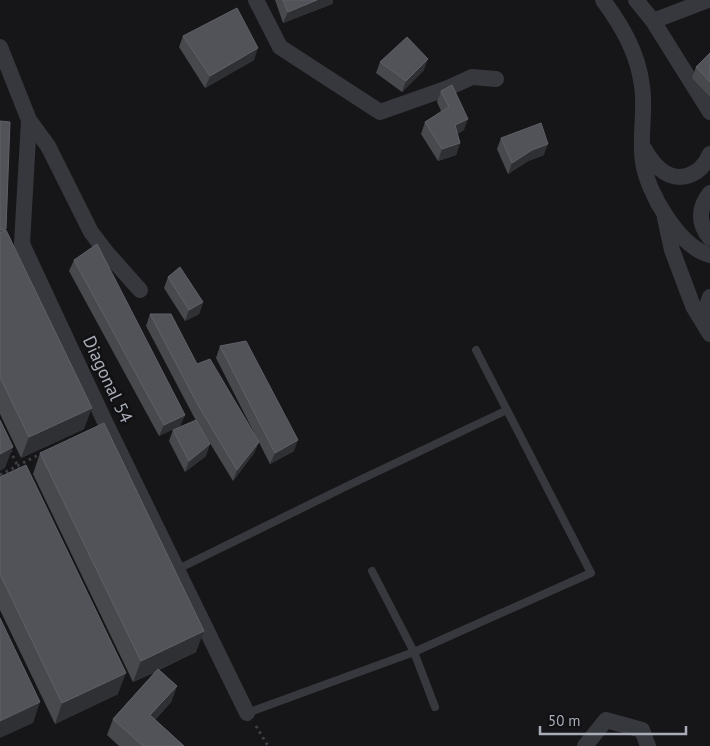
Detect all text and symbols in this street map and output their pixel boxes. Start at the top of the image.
street label: Diagonal 54 [78,332,138,426]
scale bar [540,704,686,736]
text: 50 m [548,711,581,730]

